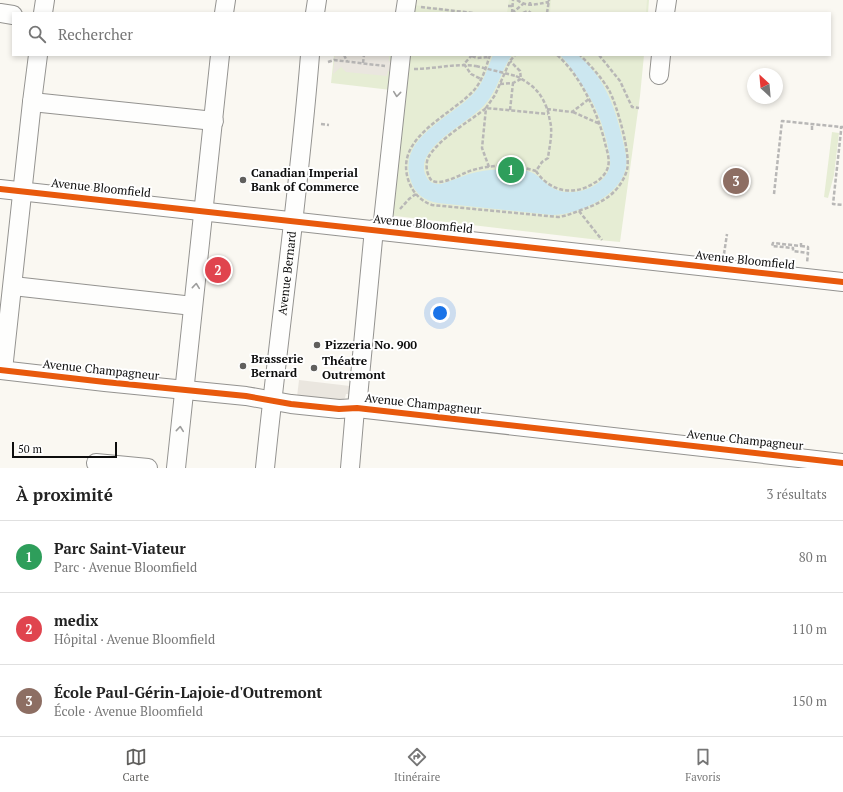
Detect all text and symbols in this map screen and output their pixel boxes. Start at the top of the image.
search box [12,12,831,56]
icon: search [26,23,48,45]
text: Rechercher [58,24,133,44]
north arrow [747,68,783,104]
one-way arrow [392,91,401,97]
pin: 1 [498,155,524,185]
place label: Canadian Imperial Bank of Commerce [251,165,359,194]
pin: 3 [723,166,749,196]
street label: Avenue Bloomfield [50,175,152,200]
marker: Canadian Imperial Bank of Commerce [238,175,248,185]
street label: Avenue Bloomfield [372,211,474,236]
street label: Avenue Bernard [274,230,299,316]
street label: Avenue Bloomfield [694,247,796,272]
pin: 2 [205,255,231,285]
one-way arrow [191,283,200,289]
your location [430,303,450,323]
place label: Pizzeria No. 900 [325,337,417,352]
marker: Pizzeria No. 900 [312,340,322,350]
place label: Brasserie Bernard [251,351,304,380]
place label: Théatre Outremont [322,353,386,382]
street label: Avenue Champagneur [42,356,161,383]
marker: Brasserie Bernard [238,361,248,371]
marker: Théatre Outremont [309,363,319,373]
street label: Avenue Champagneur [364,390,483,417]
one-way arrow [176,426,185,432]
street label: Avenue Champagneur [686,426,805,453]
scale bar [12,440,117,459]
text: 50 m [18,442,42,456]
text: À proximité [16,483,113,506]
text: 3 résultats [767,485,827,503]
text: Parc Saint-Viateur [54,538,186,558]
text: 1 [25,548,33,566]
text: 80 m [799,548,827,566]
text: Parc · Avenue Bloomfield [54,558,197,576]
text: medix [54,610,98,630]
text: 2 [25,620,33,638]
text: 110 m [792,620,827,638]
text: Hôpital · Avenue Bloomfield [54,630,215,648]
text: École Paul-Gérin-Lajoie-d'Outremont [54,682,322,702]
text: 3 [25,692,33,710]
text: 150 m [792,692,827,710]
text: École · Avenue Bloomfield [54,702,203,720]
tab: Carte [123,746,149,784]
tab: Itinéraire [394,746,440,784]
tab: Favoris [685,746,720,784]

